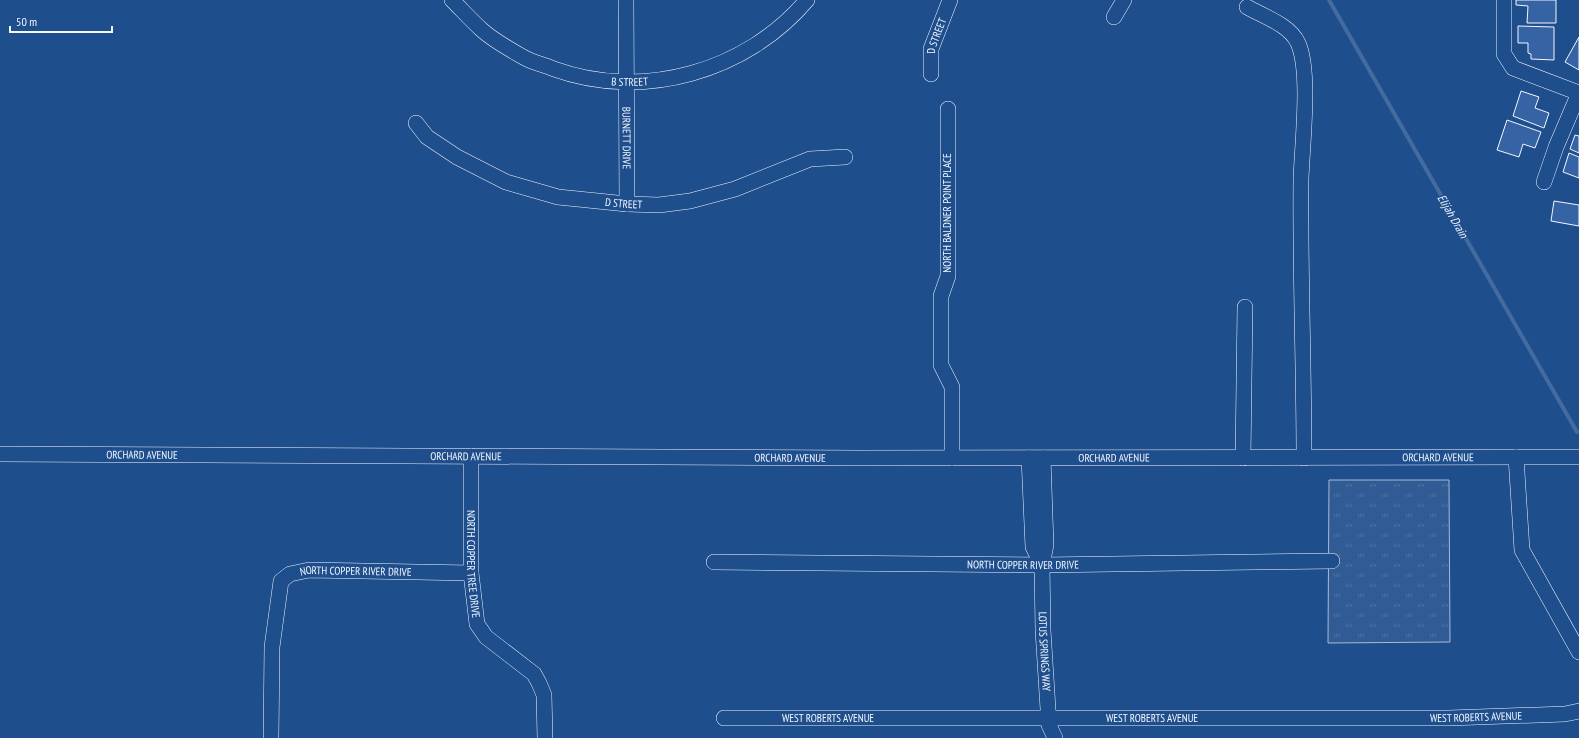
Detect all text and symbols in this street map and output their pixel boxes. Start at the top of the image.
scale bar [10,8,112,34]
text: 50 m [16,14,37,29]
street label: D STREET [924,16,949,54]
street label: B STREET [611,74,649,89]
street label: BURNETT DRIVE [620,107,634,169]
street label: NORTH BALDNER POINT PLACE [940,153,954,273]
water label: Elijah Drain [1435,191,1472,241]
street label: D STREET [604,195,643,211]
street label: ORCHARD AVENUE [106,447,178,462]
street label: ORCHARD AVENUE [430,449,502,463]
street label: ORCHARD AVENUE [1402,450,1474,464]
street label: ORCHARD AVENUE [754,451,826,465]
street label: ORCHARD AVENUE [1078,451,1150,465]
street label: NORTH COPPER TREE DRIVE [464,510,483,619]
street label: NORTH COPPER RIVER DRIVE [967,557,1079,572]
street label: NORTH COPPER RIVER DRIVE [298,563,412,579]
street label: LOTUS SPRINGS WAY [1036,612,1054,692]
street label: WEST ROBERTS AVENUE [1430,708,1523,725]
street label: WEST ROBERTS AVENUE [782,711,874,725]
street label: WEST ROBERTS AVENUE [1106,711,1198,725]

